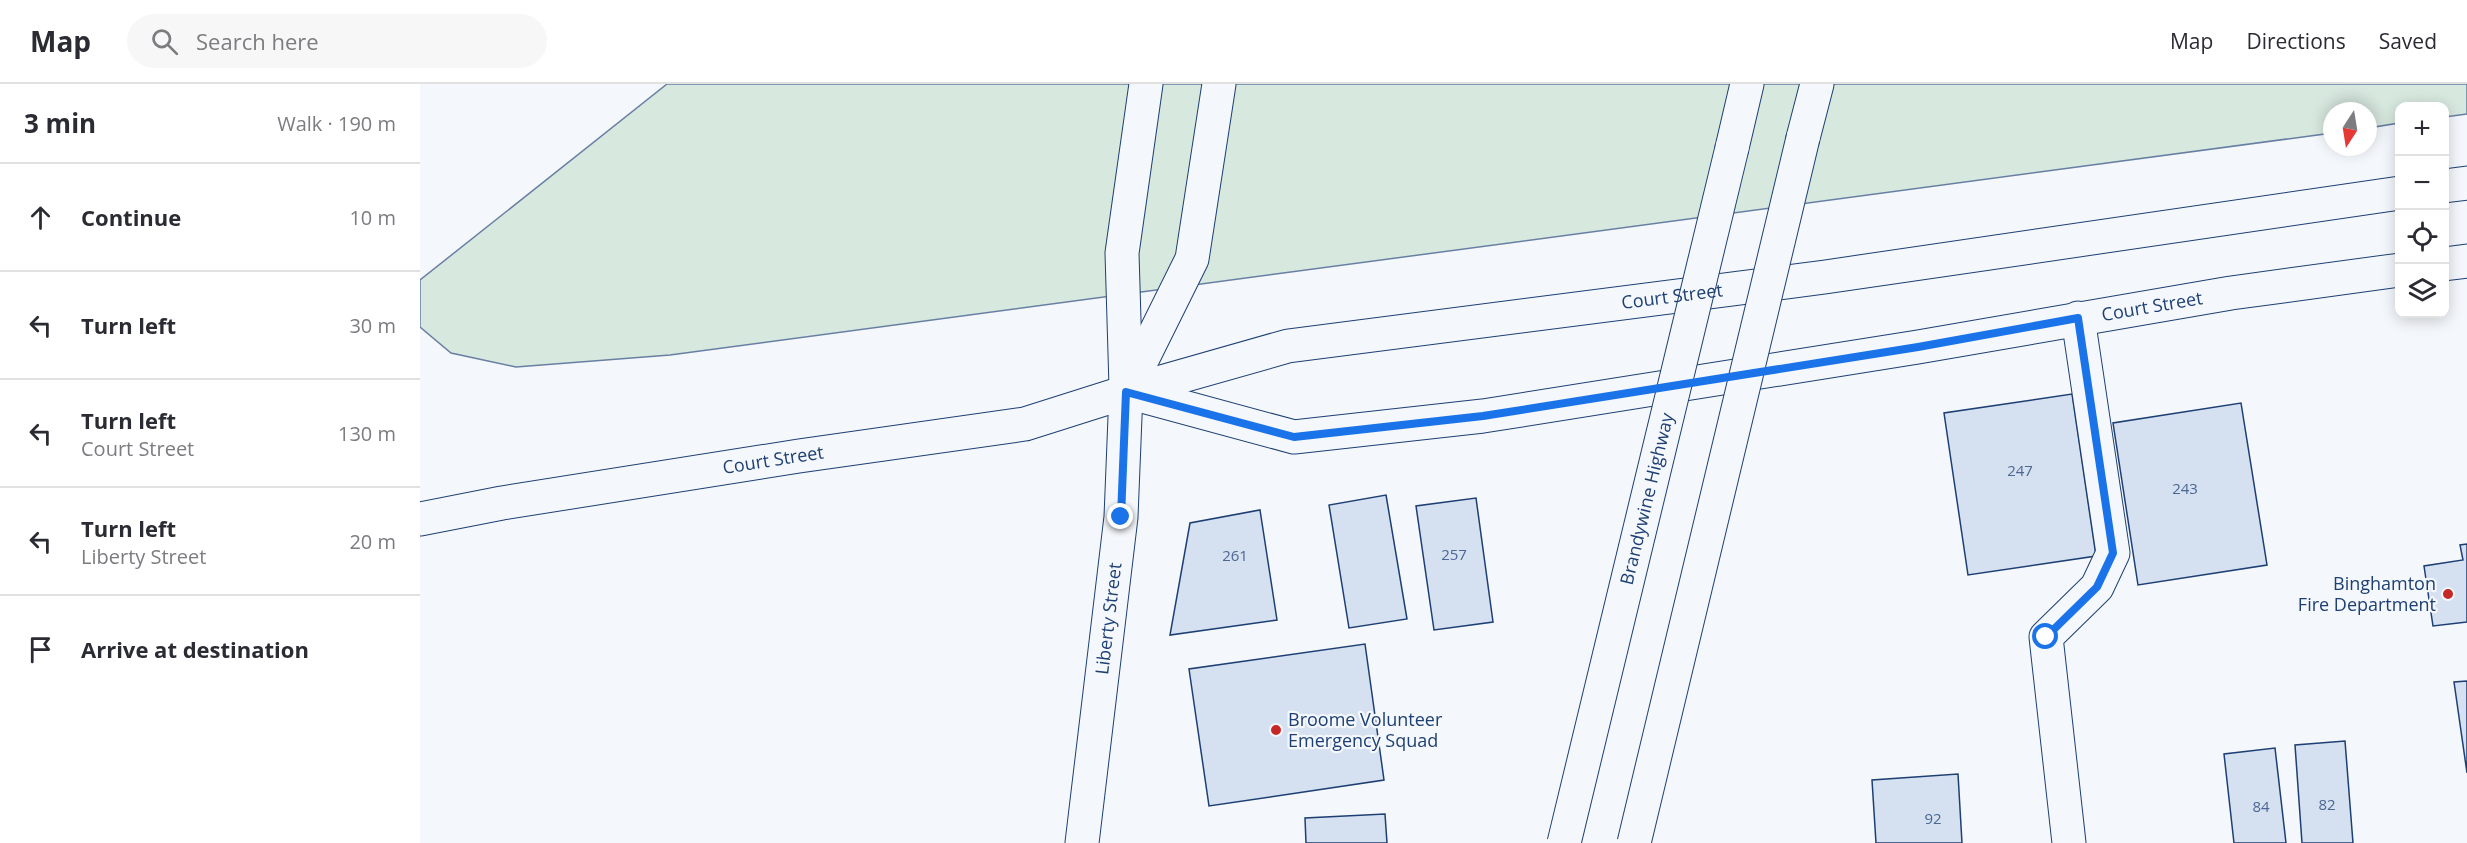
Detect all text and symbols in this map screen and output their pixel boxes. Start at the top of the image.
search box [127,14,547,68]
text: Map [30,22,91,60]
icon: search [148,25,181,58]
text: Search here [196,26,319,56]
text: Map [2170,27,2213,55]
text: Directions [2246,27,2346,55]
text: Saved [2379,27,2437,55]
north arrow [2323,102,2377,156]
map controls [2395,102,2449,318]
button: + [2395,102,2449,156]
text: 3 min [24,105,96,141]
text: Walk · 190 m [277,110,396,137]
button: − [2395,156,2449,210]
icon: ahead [24,201,57,234]
text: Continue [81,202,181,232]
text: 10 m [349,204,396,231]
button: locate [2395,210,2449,264]
button: layers [2395,264,2449,318]
street label: Court Street [1620,277,1724,314]
street label: Court Street [2099,285,2204,326]
icon: left [24,309,57,342]
text: Turn left [81,310,176,340]
text: 30 m [349,312,396,339]
text: Turn left [81,405,176,435]
street label: Brandywine Highway [1614,409,1679,587]
icon: left [24,417,57,450]
text: 130 m [338,420,396,447]
text: Court Street [81,435,194,462]
street label: Court Street [721,440,825,479]
house number: 247 [2007,460,2033,480]
house number: 243 [2172,478,2198,498]
route end [1107,503,1133,529]
text: Turn left [81,513,176,543]
icon: left [24,525,57,558]
text: 20 m [349,528,396,555]
text: Liberty Street [81,543,206,570]
house number: 257 [1441,544,1467,564]
house number: 261 [1222,545,1248,565]
street label: Liberty Street [1089,561,1126,676]
place label: Binghamton Fire Department [2298,571,2436,616]
marker: Binghamton Fire Department [2441,587,2455,601]
route start [2032,623,2058,649]
icon: arrive [24,633,57,666]
text: Arrive at destination [81,634,309,664]
place label: Broome Volunteer Emergency Squad [1288,707,1443,752]
marker: Broome Volunteer Emergency Squad [1269,723,1283,737]
house number: 82 [2318,794,2336,814]
house number: 84 [2252,796,2270,816]
house number: 92 [1924,808,1942,828]

